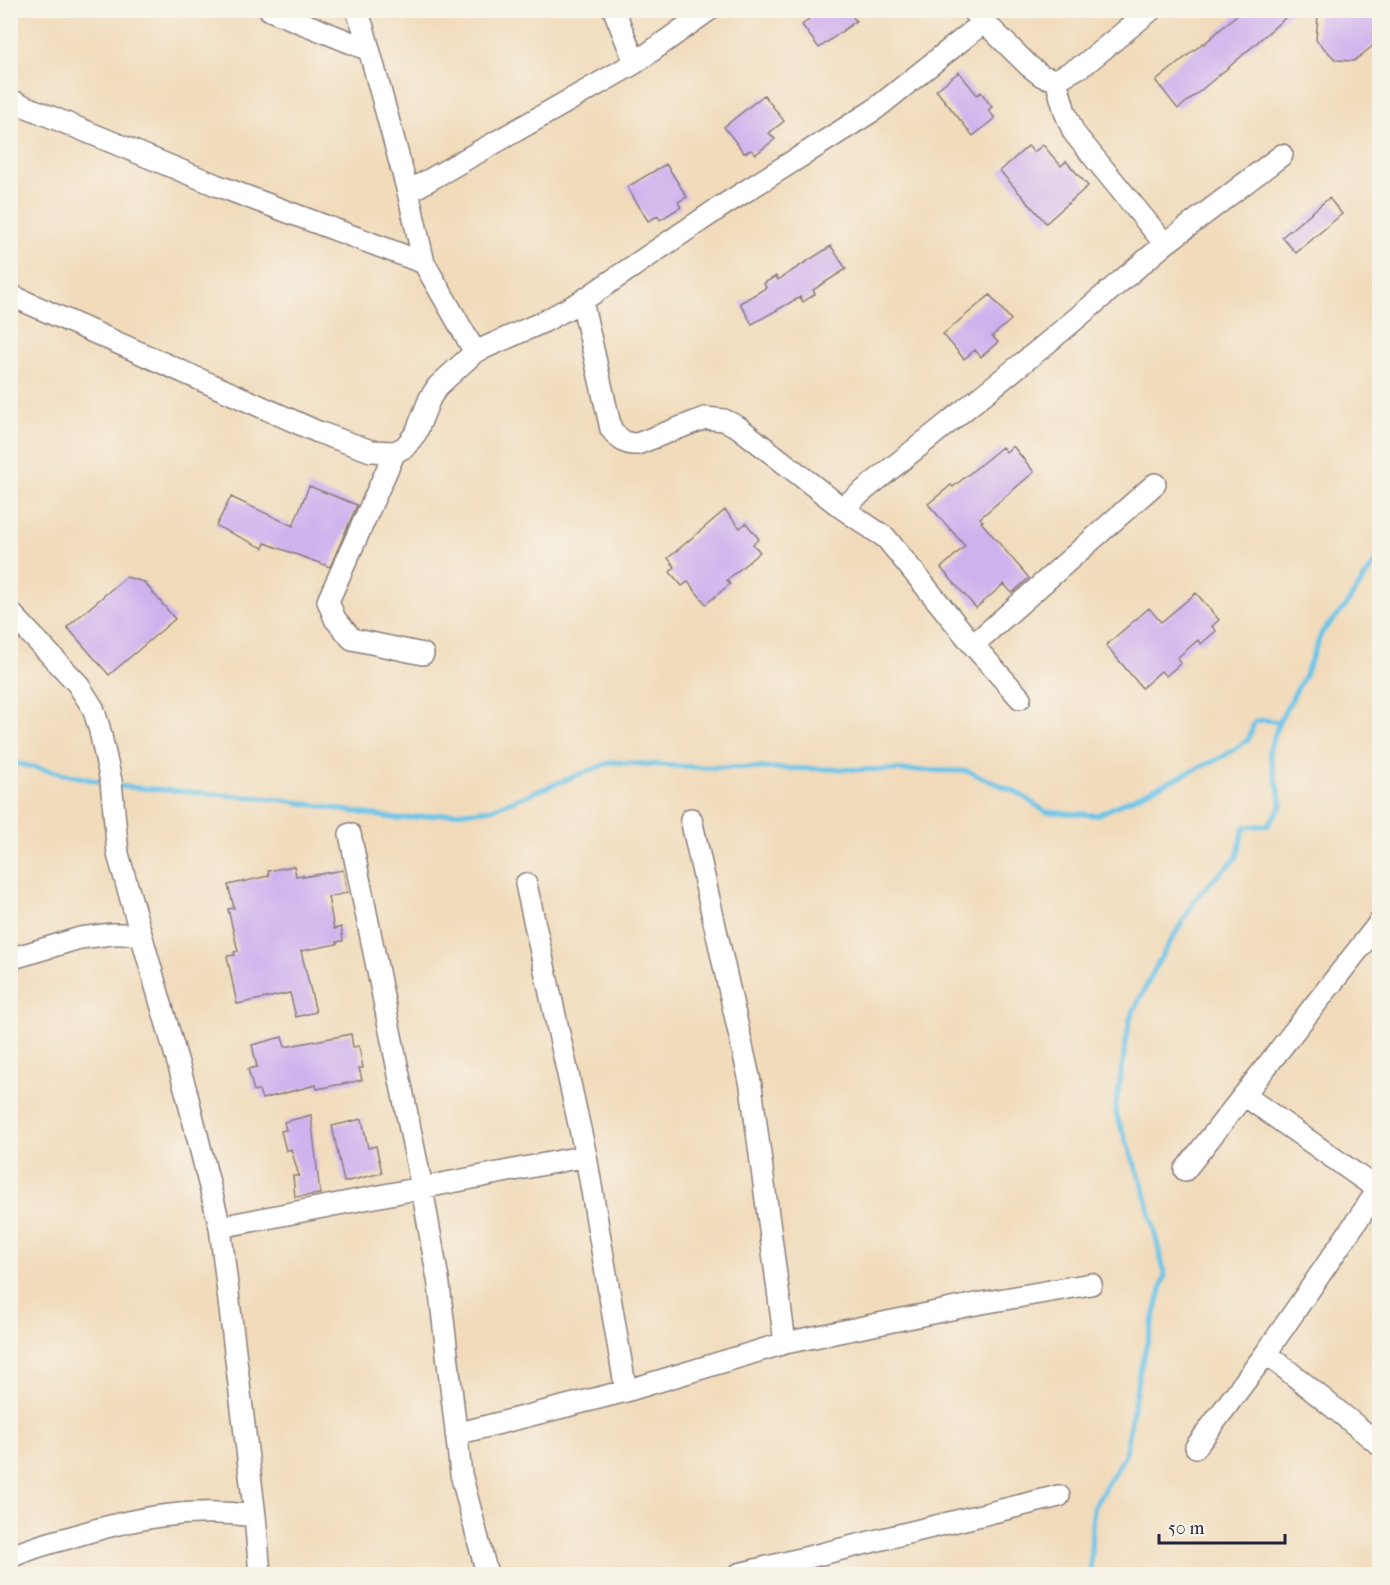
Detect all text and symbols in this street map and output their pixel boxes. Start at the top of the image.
scale bar [1159,1507,1285,1545]
text: 50 m [1168,1518,1205,1539]

